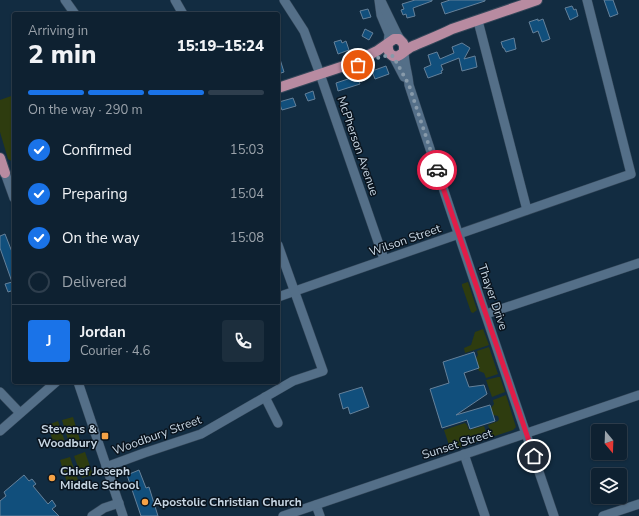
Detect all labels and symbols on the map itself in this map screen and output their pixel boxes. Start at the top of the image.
pin [341,48,375,82]
street label: McPherson Avenue [333,94,383,198]
courier [417,150,457,190]
street label: Wilson Street [367,220,444,260]
street label: Thayer Drive [474,262,512,332]
street label: Woodbury Street [110,411,204,458]
place label: Stevens & Woodbury [38,421,98,451]
north arrow [591,424,627,460]
street label: Sunset Street [420,425,495,463]
marker: Stevens & Woodbury [100,431,110,441]
pin [517,439,551,473]
place label: Chief Joseph Middle School [60,463,139,493]
marker: Chief Joseph Middle School [47,473,57,483]
place label: Apostolic Christian Church [153,494,302,510]
marker: Apostolic Christian Church [140,497,150,507]

